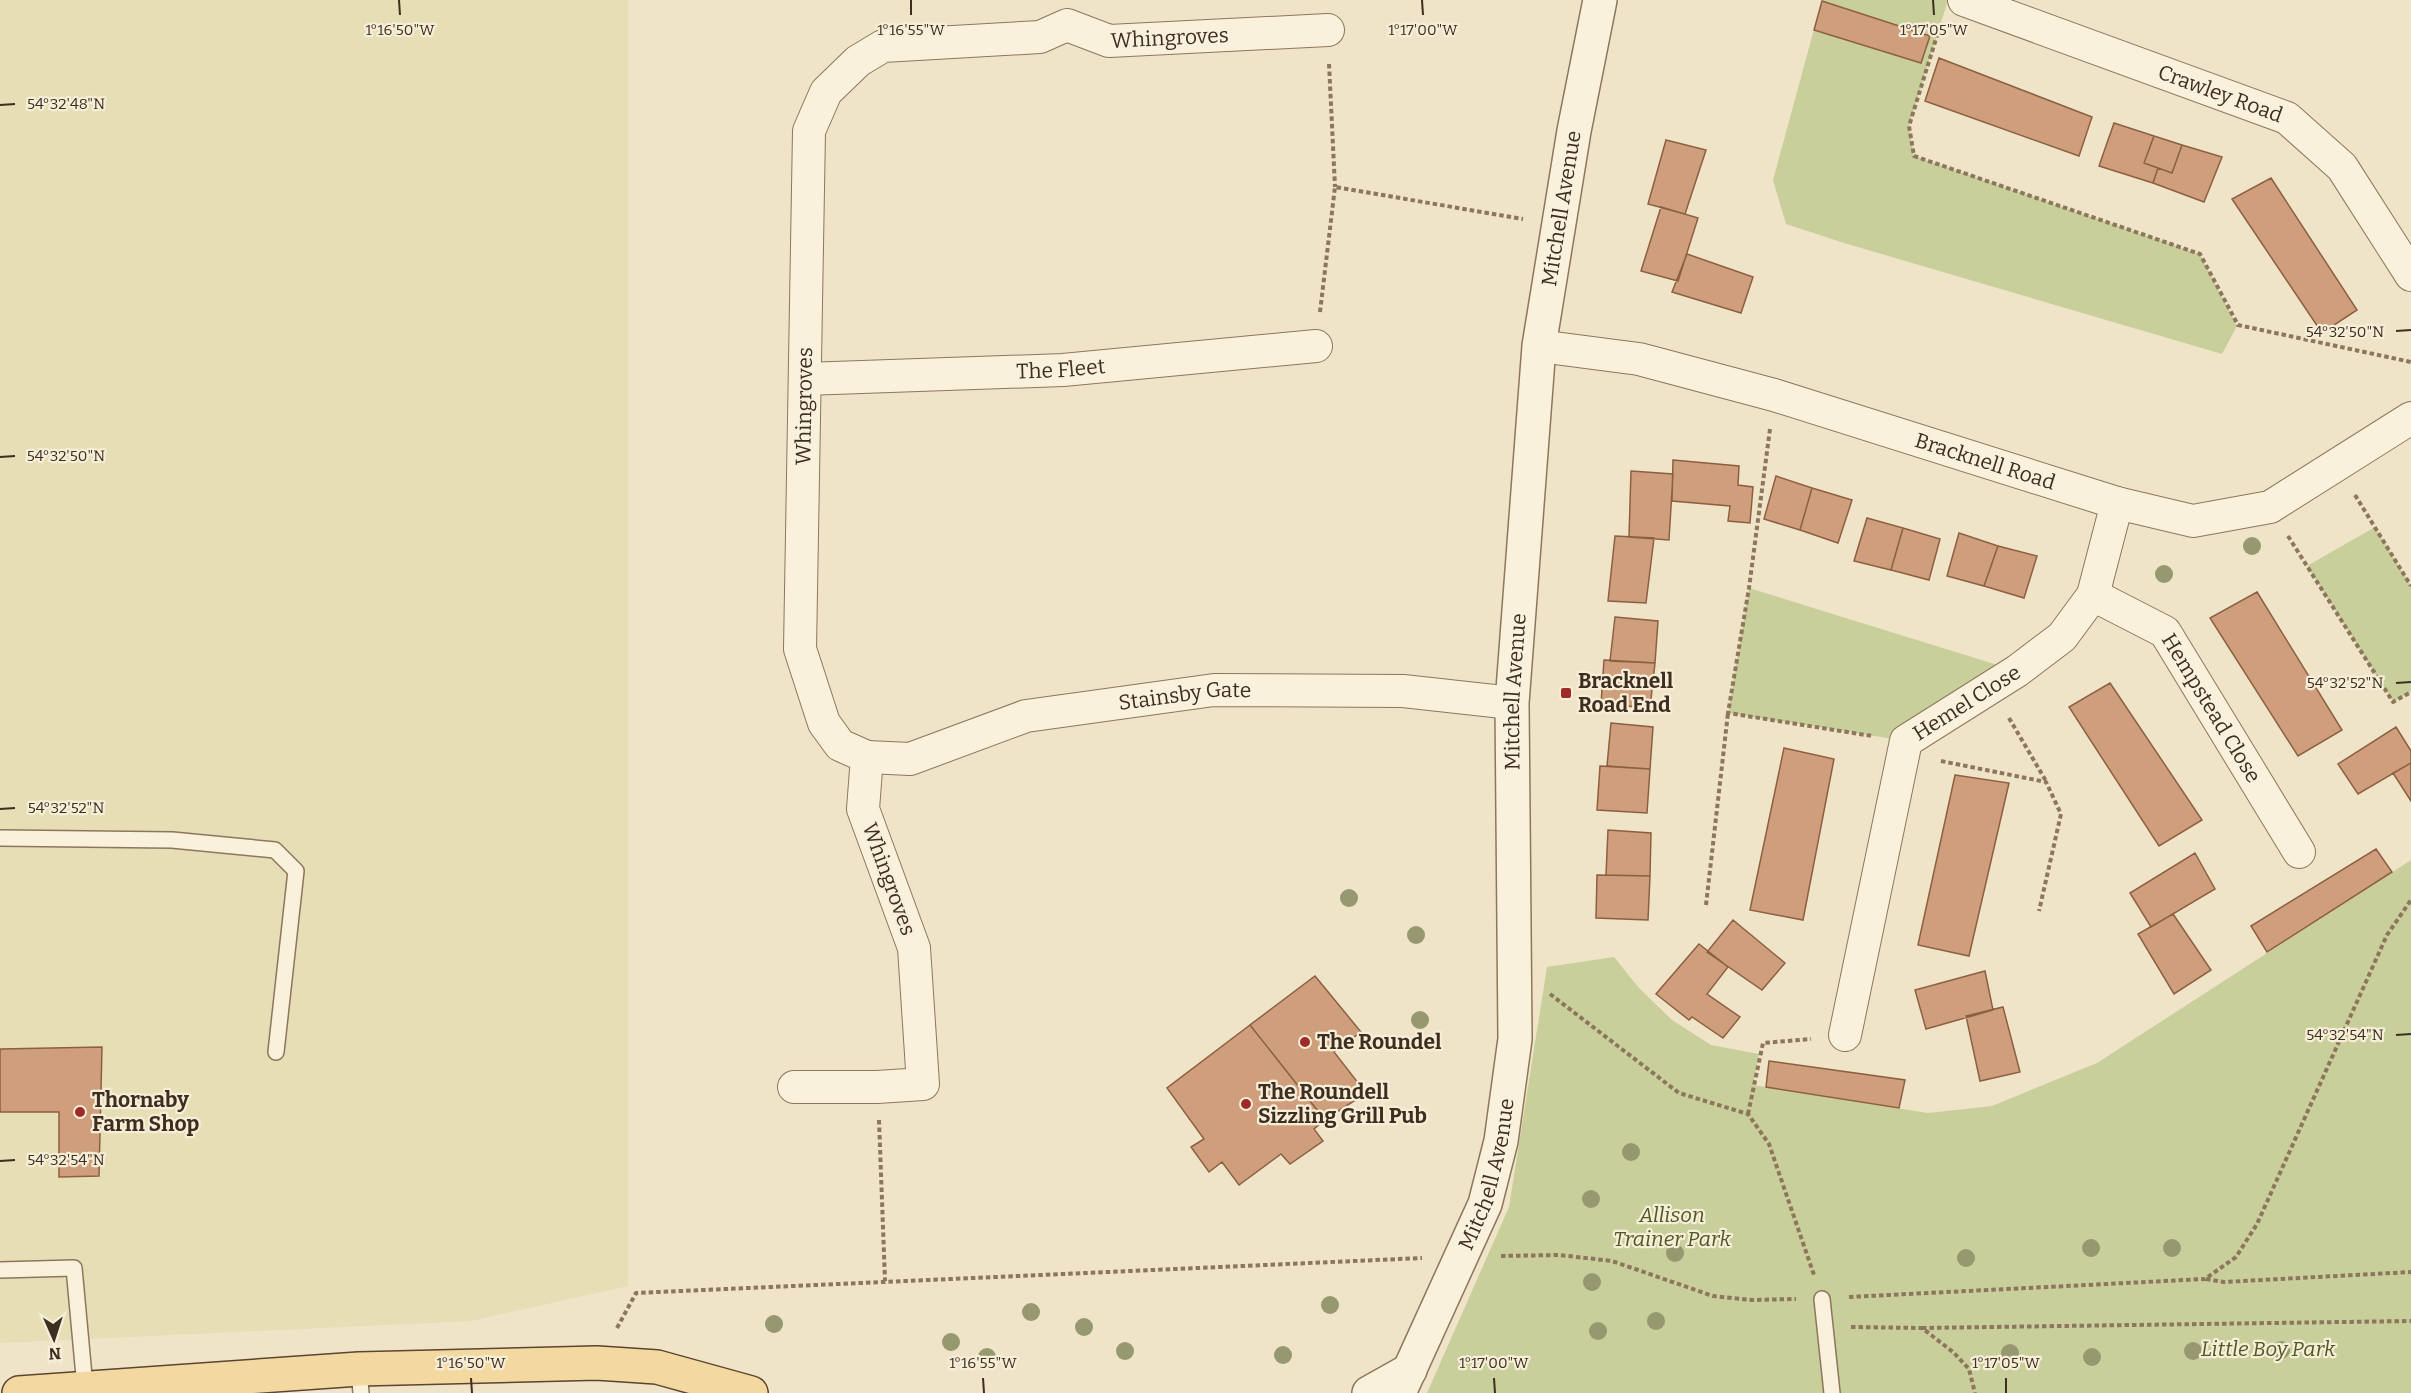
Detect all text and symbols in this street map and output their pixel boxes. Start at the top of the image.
text: 1°16'50"W [365,21,435,39]
text: 1°16'55"W [877,21,945,39]
text: 1°17'00"W [1388,21,1458,39]
text: 1°17'05"W [1900,21,1969,39]
street label: Whingroves [1110,22,1229,54]
street label: Crawley Road [2154,59,2286,128]
text: 54°32'48"N [27,95,105,113]
street label: Mitchell Avenue [1536,129,1587,288]
text: 54°32'50"N [2306,323,2384,341]
street label: Whingroves [790,347,818,465]
street label: The Fleet [1016,353,1107,385]
street label: Bracknell Road [1912,427,2059,496]
text: 54°32'50"N [27,447,105,465]
street label: Mitchell Avenue [1499,612,1532,770]
street label: Hempstead Close [2156,629,2267,787]
street label: Hemel Close [1908,659,2025,746]
place label: Bracknell Road End [1578,668,1674,718]
text: 54°32'52"N [2307,674,2383,692]
street label: Stainsby Gate [1117,676,1251,716]
marker: Bracknell Road End [1559,686,1573,700]
text: 54°32'52"N [28,799,104,817]
street label: Whingroves [857,819,921,939]
text: 54°32'54"N [2306,1026,2384,1044]
place label: The Roundel [1317,1029,1442,1055]
marker: The Roundel [1298,1035,1312,1049]
place label: The Roundell Sizzling Grill Pub [1258,1079,1427,1129]
place label: Thornaby Farm Shop [92,1087,200,1137]
marker: The Roundell Sizzling Grill Pub [1239,1097,1253,1111]
street label: Mitchell Avenue [1453,1097,1520,1254]
marker: Thornaby Farm Shop [73,1105,87,1119]
text: 54°32'54"N [27,1151,105,1169]
park label: Allison Trainer Park [1613,1202,1731,1252]
north arrow [24,1309,84,1369]
park label: Little Boy Park [2201,1336,2336,1362]
text: N [48,1344,61,1363]
text: 1°16'50"W [436,1354,506,1372]
text: 1°16'55"W [949,1354,1017,1372]
text: 1°17'00"W [1459,1354,1529,1372]
text: 1°17'05"W [1972,1354,2041,1372]

